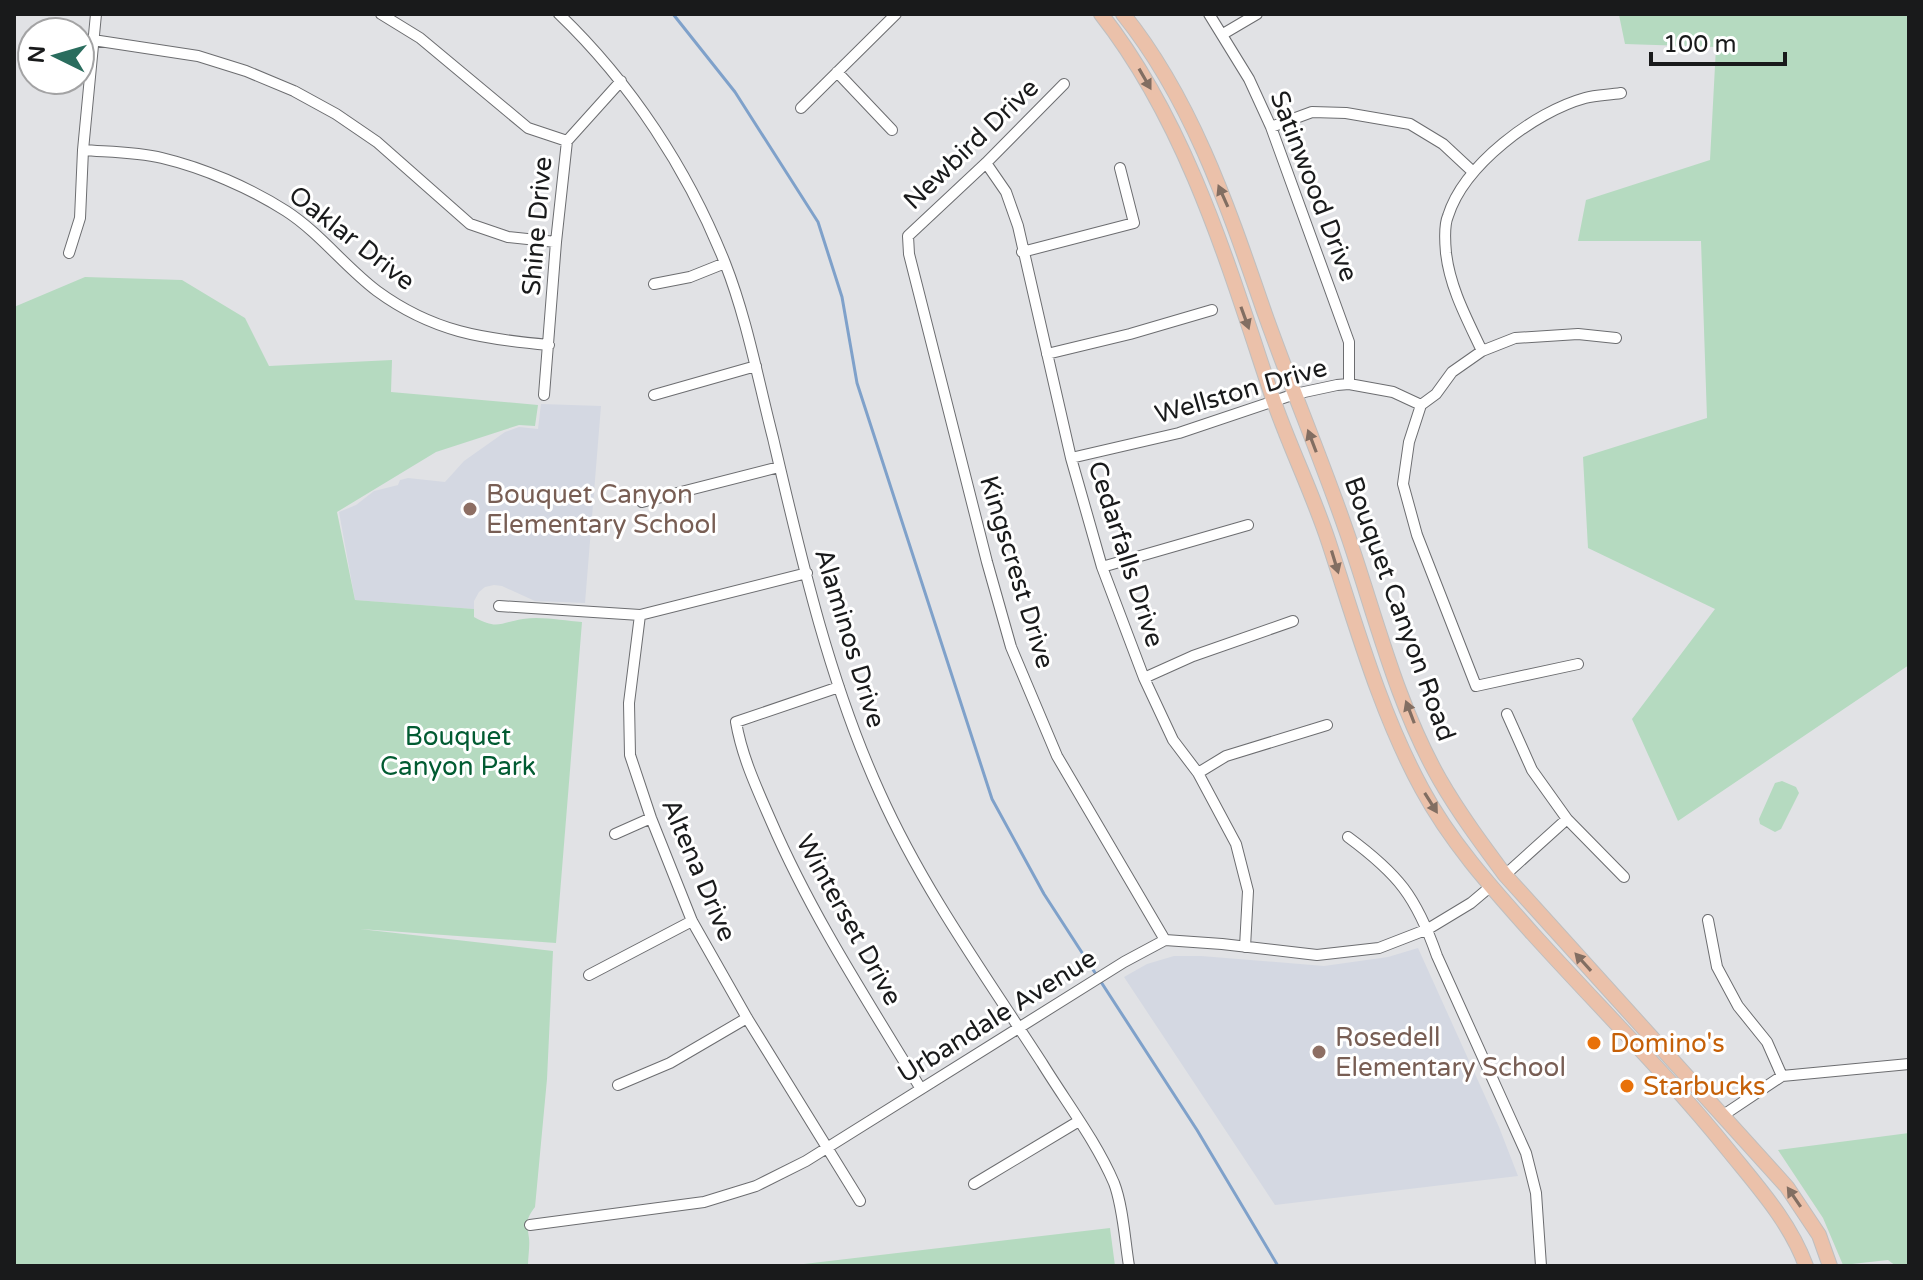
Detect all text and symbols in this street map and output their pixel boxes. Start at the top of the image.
north arrow [16,16,96,96]
scale bar [1651,16,1785,66]
text: 100 m [1663,30,1737,59]
text: N [23,44,51,64]
one-way arrow [1138,67,1152,90]
street label: Newbird Drive [897,72,1045,216]
street label: Satinwood Drive [1263,86,1365,286]
street label: Shine Drive [515,155,559,297]
street label: Oaklar Drive [283,179,421,297]
one-way arrow [1217,185,1230,208]
one-way arrow [1240,306,1252,330]
street label: Wellston Drive [1151,352,1331,430]
one-way arrow [1305,429,1318,453]
street label: Cedarfalls Drive [1081,457,1171,651]
street label: Kingscrest Drive [973,472,1061,672]
street label: Bouquet Canyon Road [1338,473,1462,745]
place label: Bouquet Canyon Elementary School [486,479,717,540]
marker: Bouquet Canyon Elementary School [461,500,479,518]
street label: Alaminos Drive [808,545,892,731]
one-way arrow [1329,550,1342,574]
one-way arrow [1403,699,1415,723]
park label: Bouquet Canyon Park [380,721,536,782]
one-way arrow [1423,792,1437,814]
street label: Altena Drive [655,794,743,946]
street label: Winterset Drive [789,829,909,1011]
street label: Urbandale Avenue [892,942,1102,1090]
one-way arrow [1575,953,1593,972]
place label: Rosedell Elementary School [1335,1022,1566,1083]
place label: Domino's [1610,1028,1725,1059]
marker: Domino's [1585,1034,1603,1052]
marker: Rosedell Elementary School [1310,1043,1328,1061]
place label: Starbucks [1643,1071,1766,1102]
marker: Starbucks [1618,1077,1636,1095]
one-way arrow [1787,1187,1802,1208]

